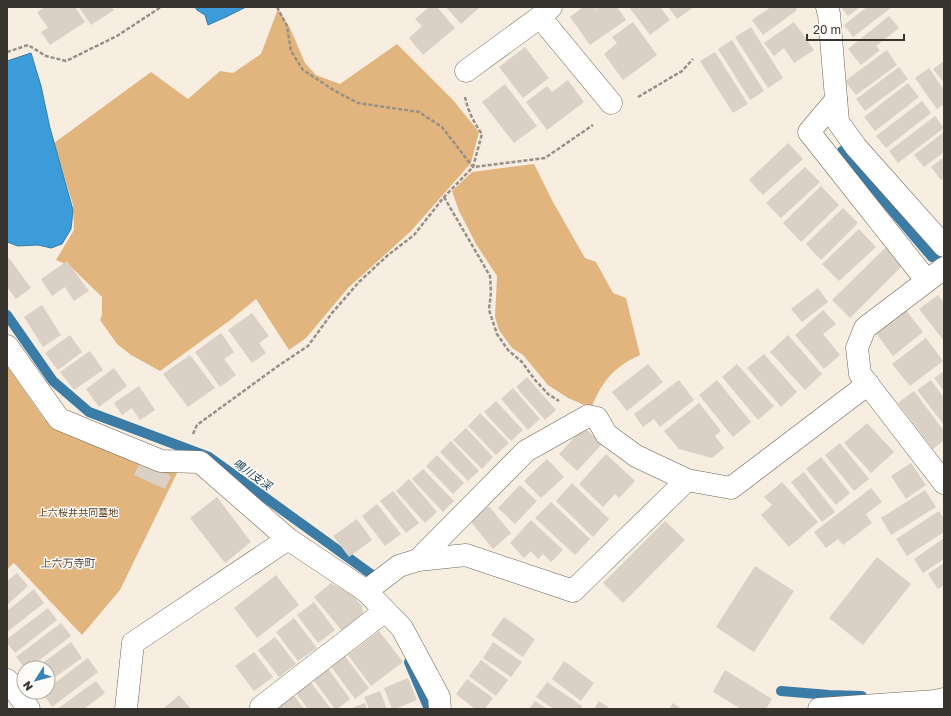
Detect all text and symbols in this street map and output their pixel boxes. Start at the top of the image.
scale bar [807,16,904,42]
text: 20 m [813,22,841,37]
water label: 鳴川支渓 [231,456,276,493]
park label: 上六桜井共同墓地 [38,506,119,518]
district label: 上六万寺町 [41,556,96,569]
north arrow [16,660,56,700]
text: N [20,679,35,693]

